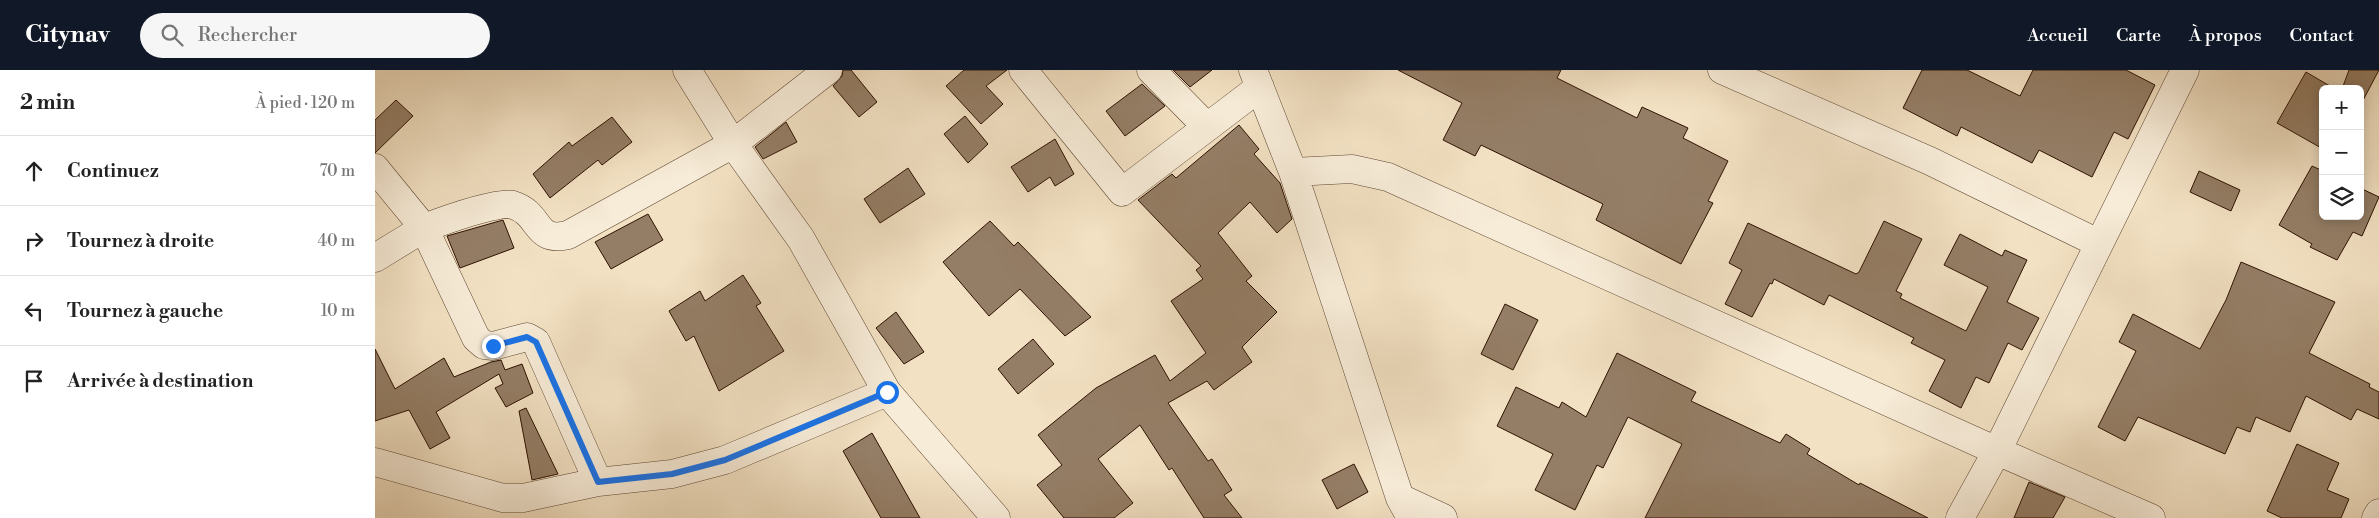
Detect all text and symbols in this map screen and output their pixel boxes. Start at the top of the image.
search box [140,13,490,58]
text: Citynav [25,20,110,50]
icon: search [158,21,186,49]
text: Rechercher [198,23,297,47]
text: Accueil [2027,24,2088,47]
text: Carte [2116,24,2161,47]
text: À propos [2189,24,2262,47]
text: Contact [2290,24,2354,47]
map controls [2319,85,2364,220]
button: + [2319,85,2364,130]
text: 2 min [20,90,75,116]
text: À pied · 120 m [256,93,355,113]
button: − [2319,130,2364,175]
icon: ahead [20,157,48,185]
text: Continuez [67,159,159,183]
text: 70 m [319,161,355,181]
button: layers [2319,175,2364,220]
icon: right [20,227,48,255]
text: Tournez à droite [67,229,214,253]
text: 40 m [318,231,355,251]
icon: left [20,297,48,325]
text: Tournez à gauche [67,299,223,323]
text: 10 m [321,301,355,321]
route end [482,335,505,358]
icon: arrive [20,367,48,395]
text: Arrivée à destination [67,369,253,393]
route start [876,381,899,404]

